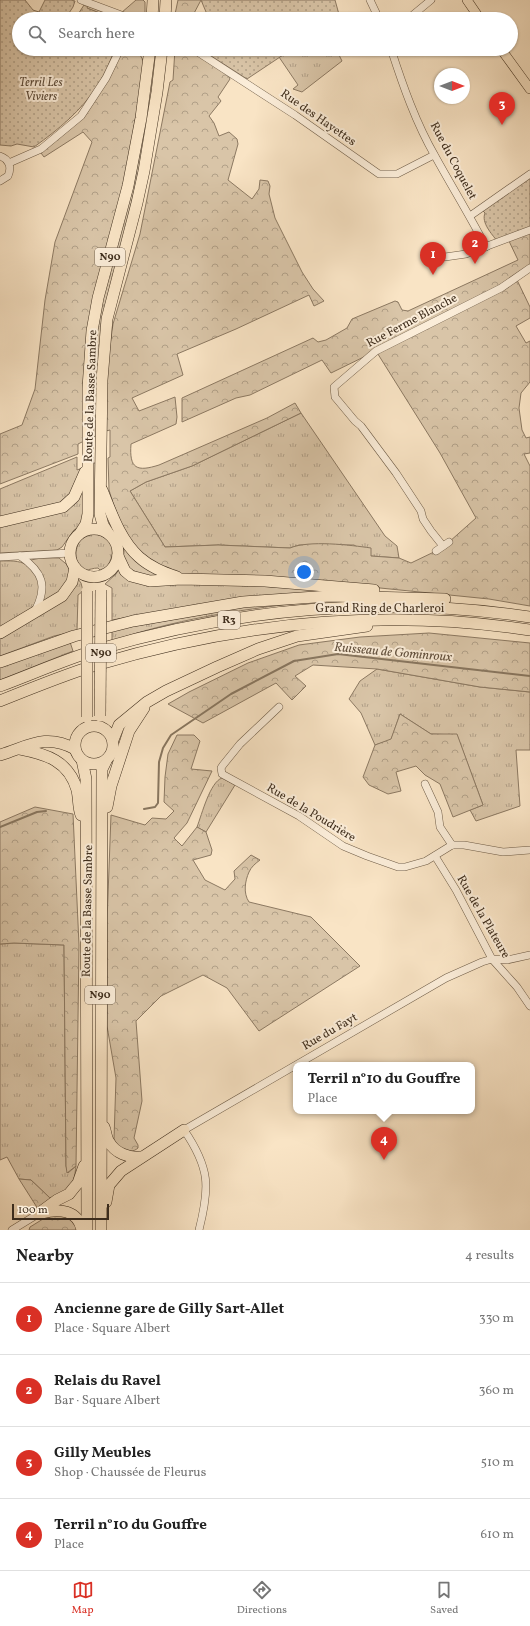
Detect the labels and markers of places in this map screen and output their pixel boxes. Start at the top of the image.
pin: 3 [489,92,515,125]
pin: 2 [462,231,488,264]
pin: 1 [420,242,446,275]
pin: 4 [371,1127,397,1160]

